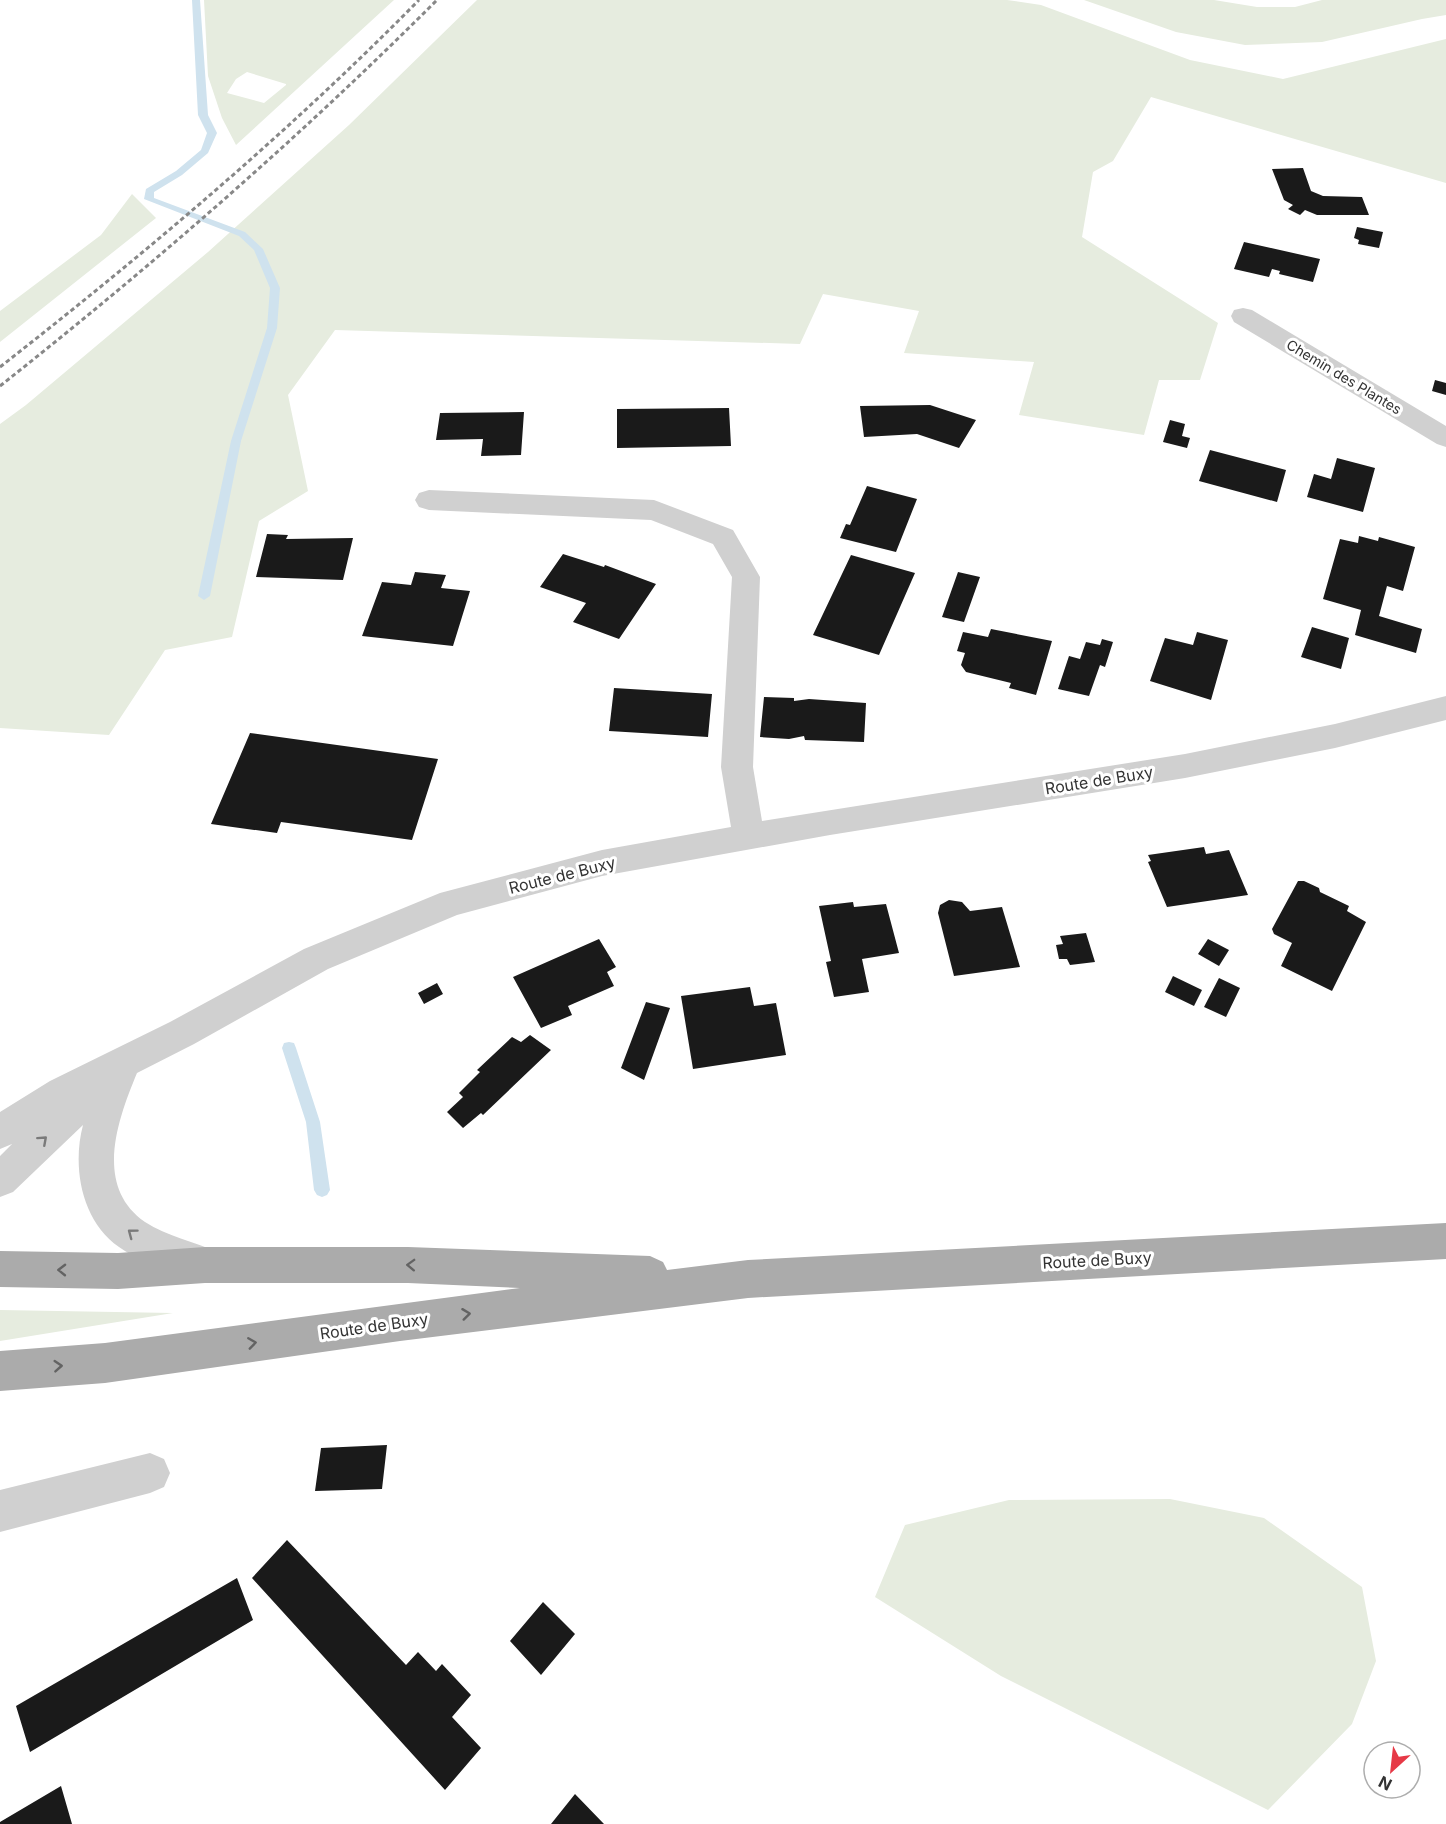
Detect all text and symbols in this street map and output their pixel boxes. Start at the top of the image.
street label: Chemin des Plantes [1284,336,1405,418]
street label: Route de Buxy [1043,762,1155,798]
street label: Route de Buxy [507,852,617,898]
one-way arrow [37,1136,47,1147]
one-way arrow [128,1229,139,1240]
street label: Route de Buxy [1042,1247,1152,1273]
one-way arrow [407,1259,416,1272]
one-way arrow [58,1264,67,1276]
street label: Route de Buxy [318,1308,430,1344]
one-way arrow [461,1309,471,1321]
one-way arrow [247,1337,256,1349]
one-way arrow [54,1360,63,1373]
north arrow [1362,1740,1422,1800]
text: N [1375,1772,1395,1795]

